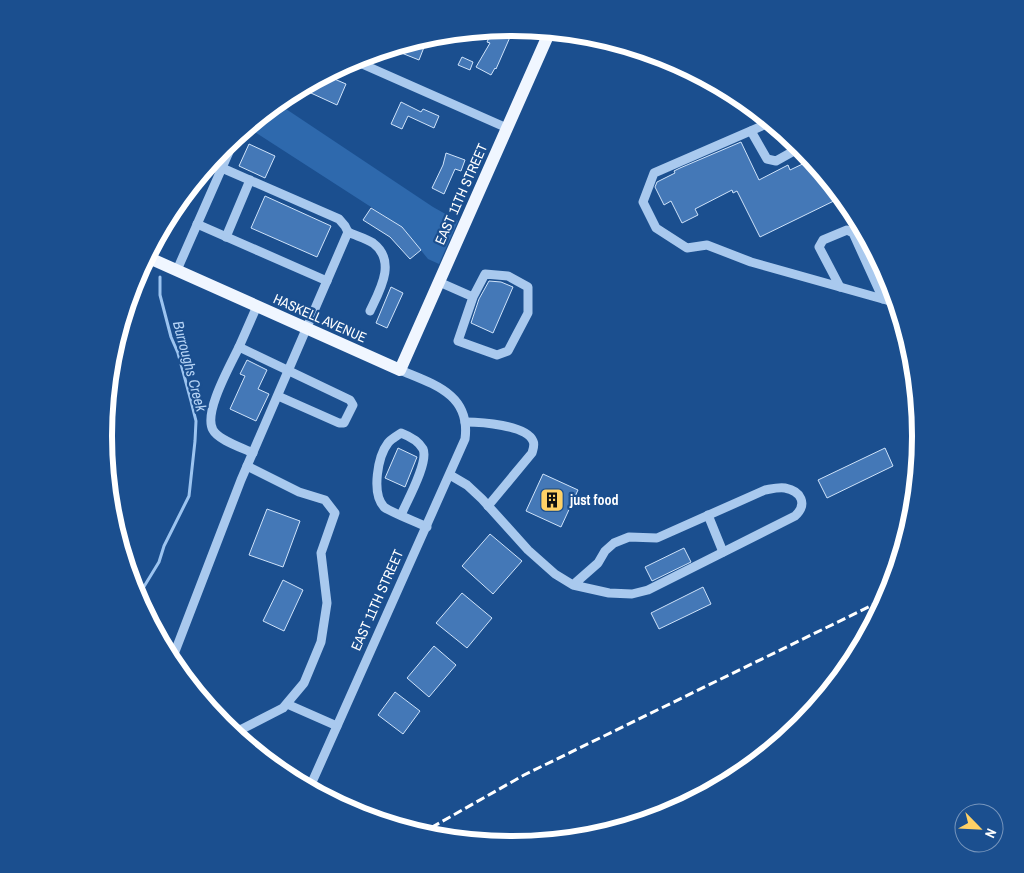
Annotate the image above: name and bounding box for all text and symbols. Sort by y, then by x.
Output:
street label: EAST 11TH STREET [431,141,491,247]
street label: HASKELL AVENUE [271,289,369,347]
water label: Burroughs Creek [168,318,212,414]
building icon: just food [539,487,565,513]
place label: just food [569,491,618,509]
street label: EAST 11TH STREET [347,547,407,653]
north arrow [954,803,1004,853]
text: N [981,826,1001,841]

